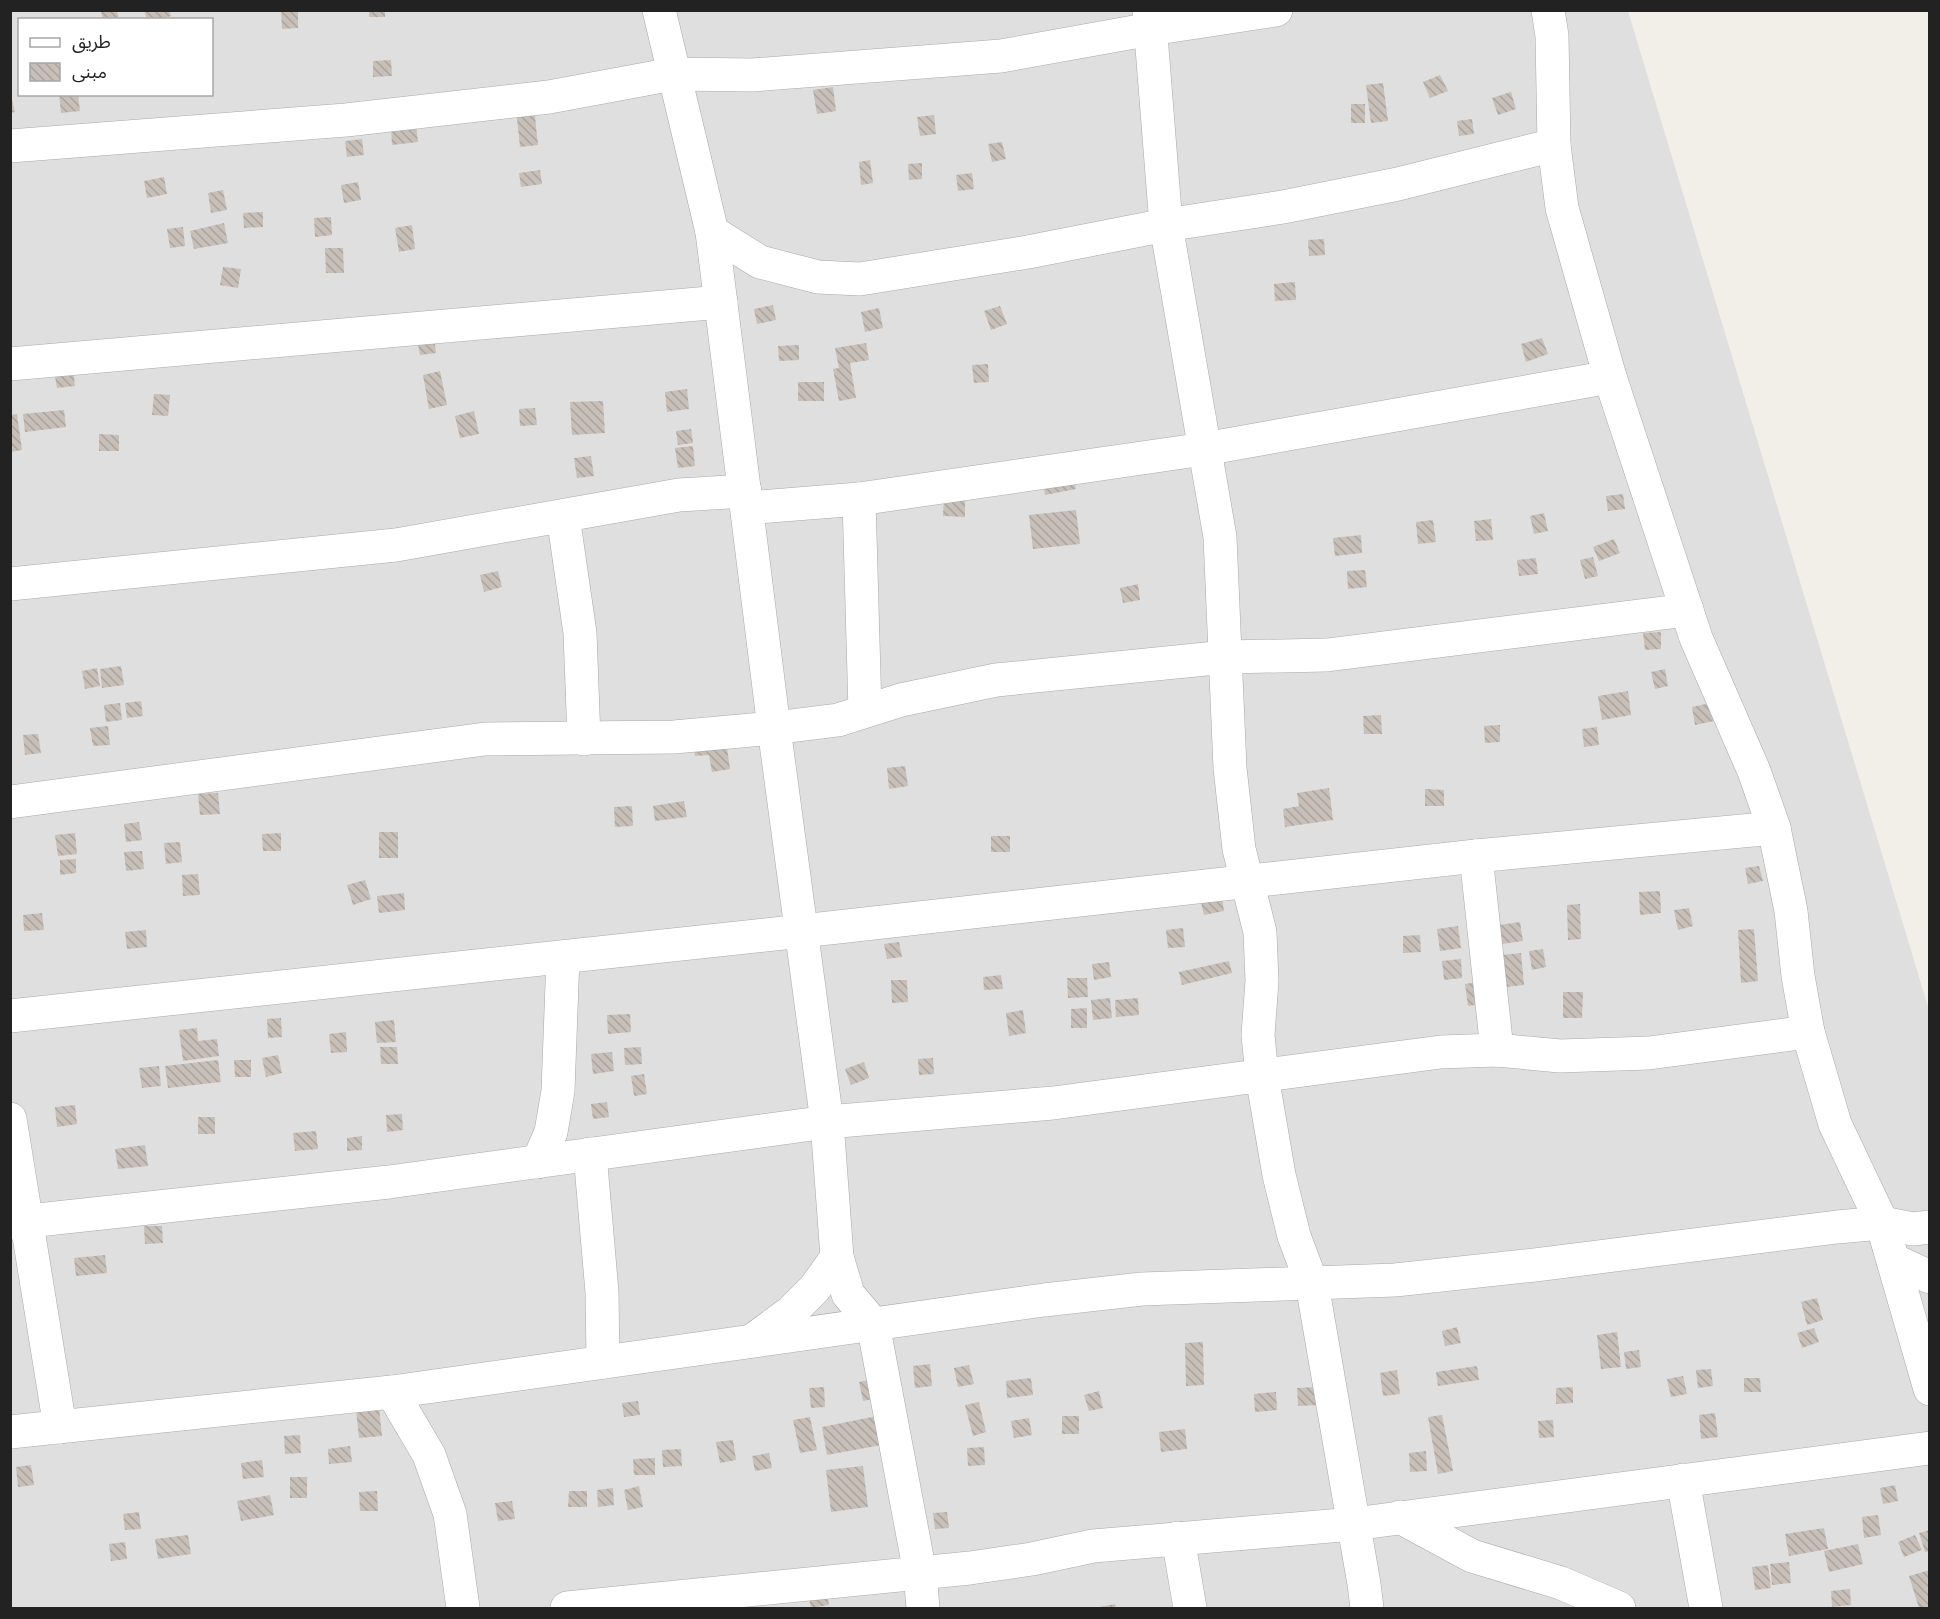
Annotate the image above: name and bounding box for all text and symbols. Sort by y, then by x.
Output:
legend [18,18,213,96]
text: طريق [72,30,111,53]
text: مبنى [72,60,107,83]

